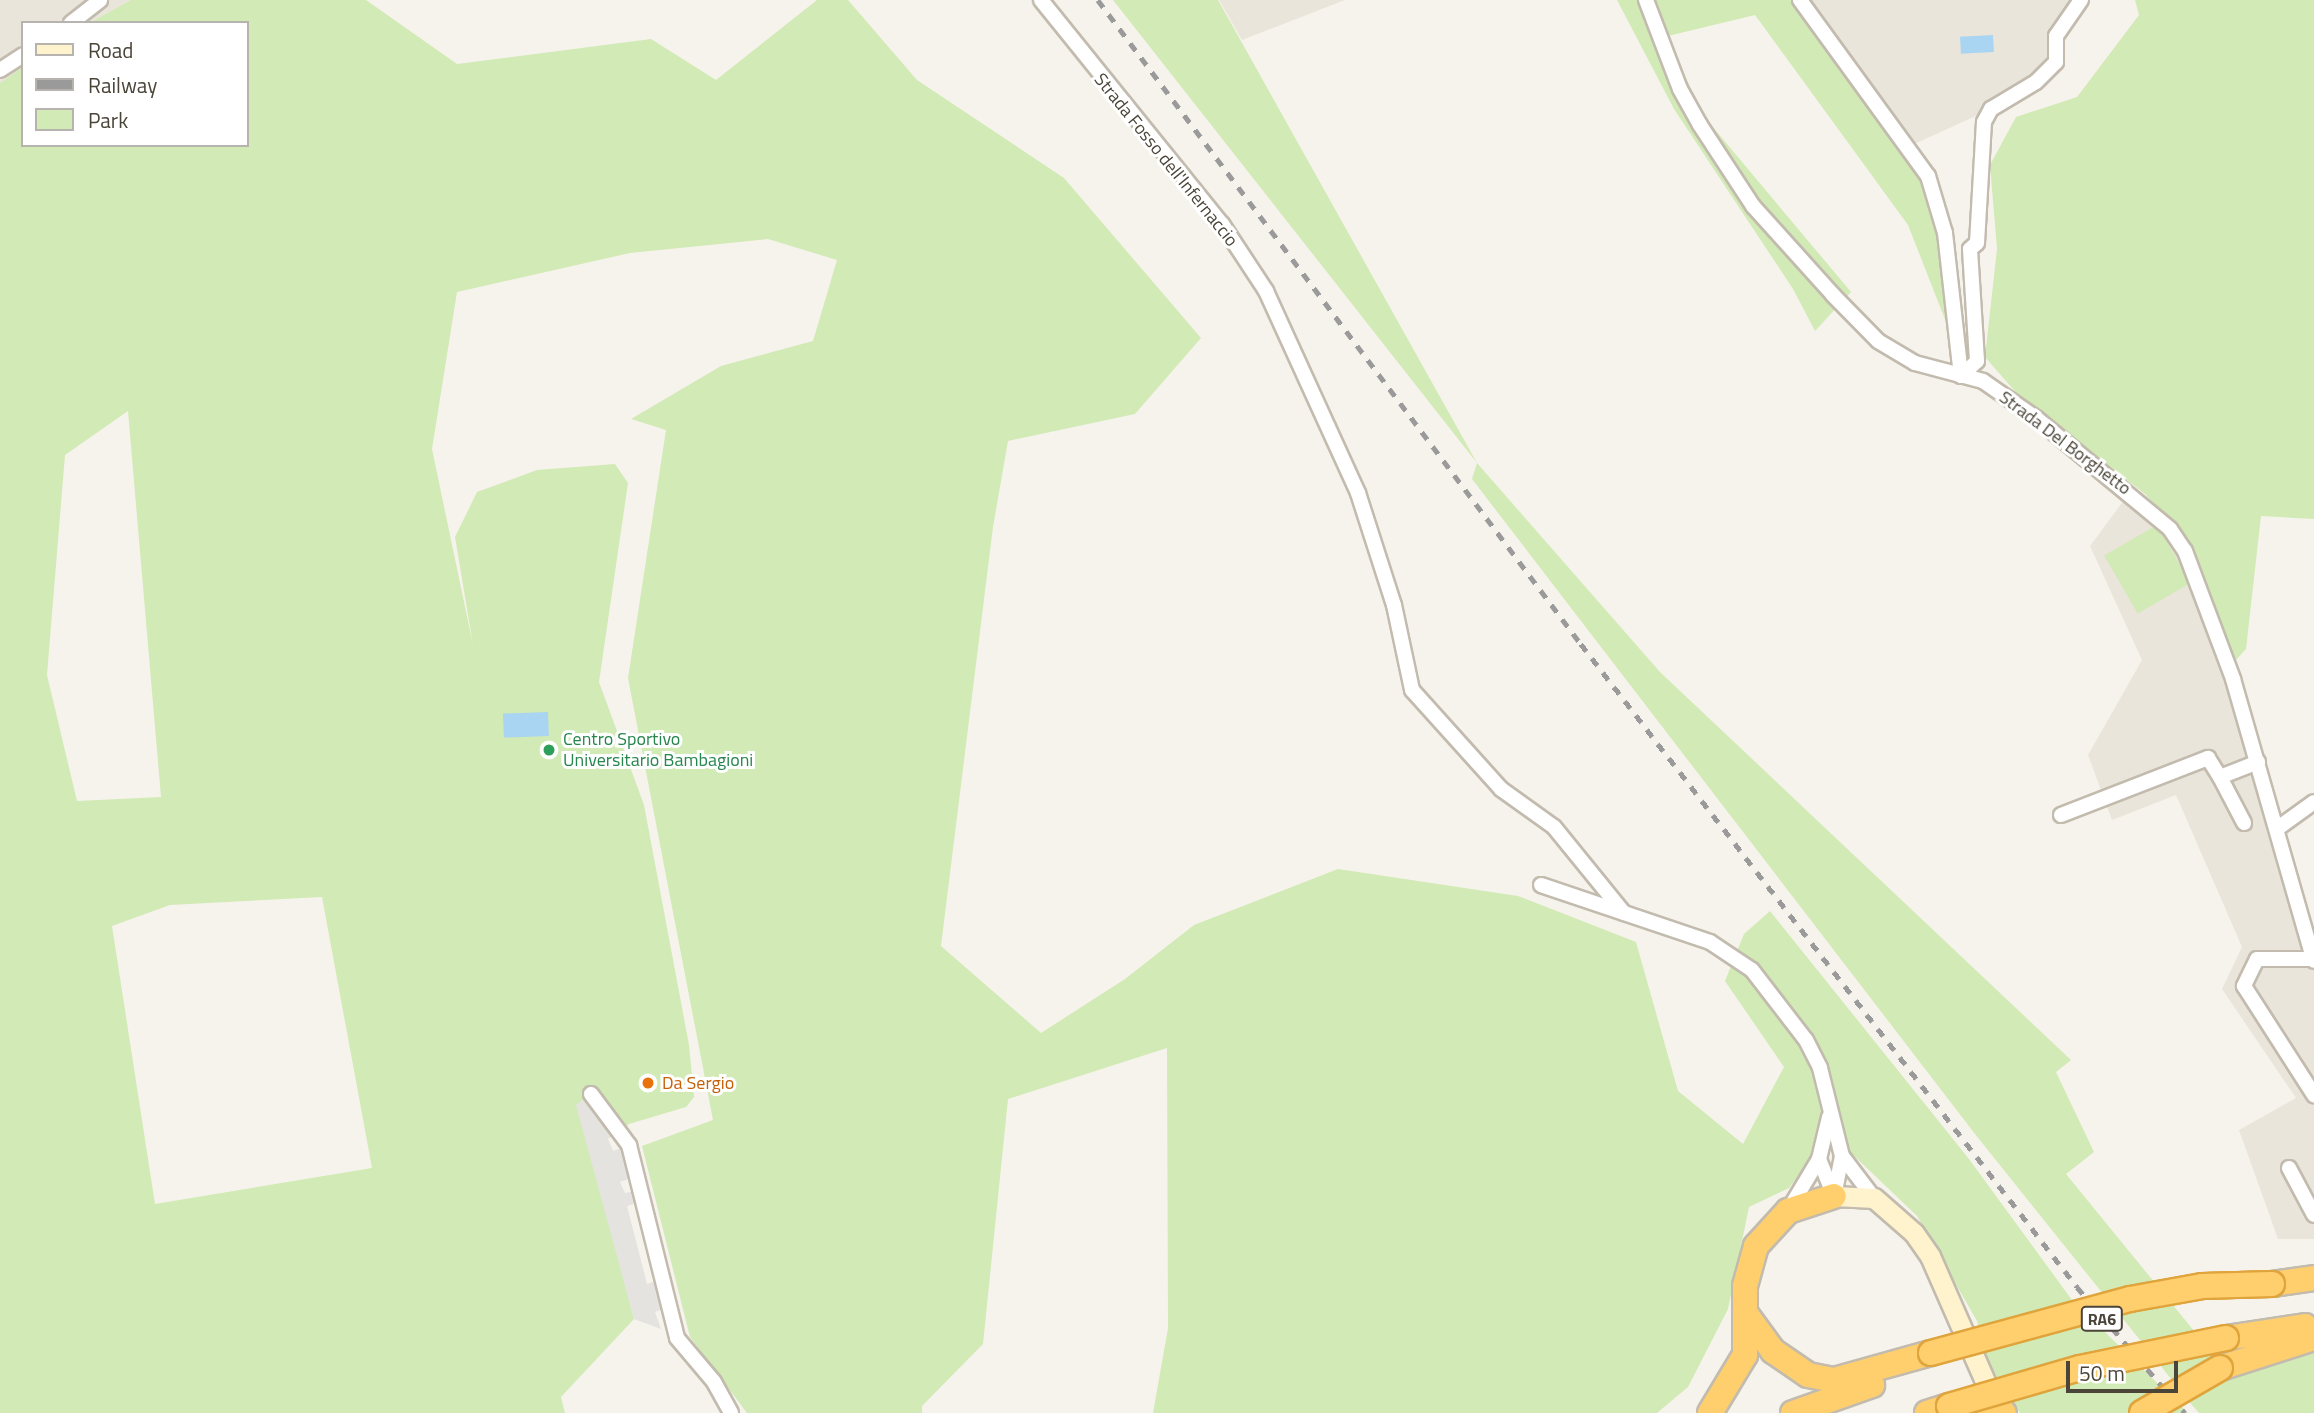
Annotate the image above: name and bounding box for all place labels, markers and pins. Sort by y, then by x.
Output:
place label: Centro Sportivo Universitario Bambagioni [563,729,753,772]
marker: Centro Sportivo Universitario Bambagioni [541,742,557,758]
place label: Da Sergio [662,1072,734,1094]
marker: Da Sergio [640,1075,656,1091]

